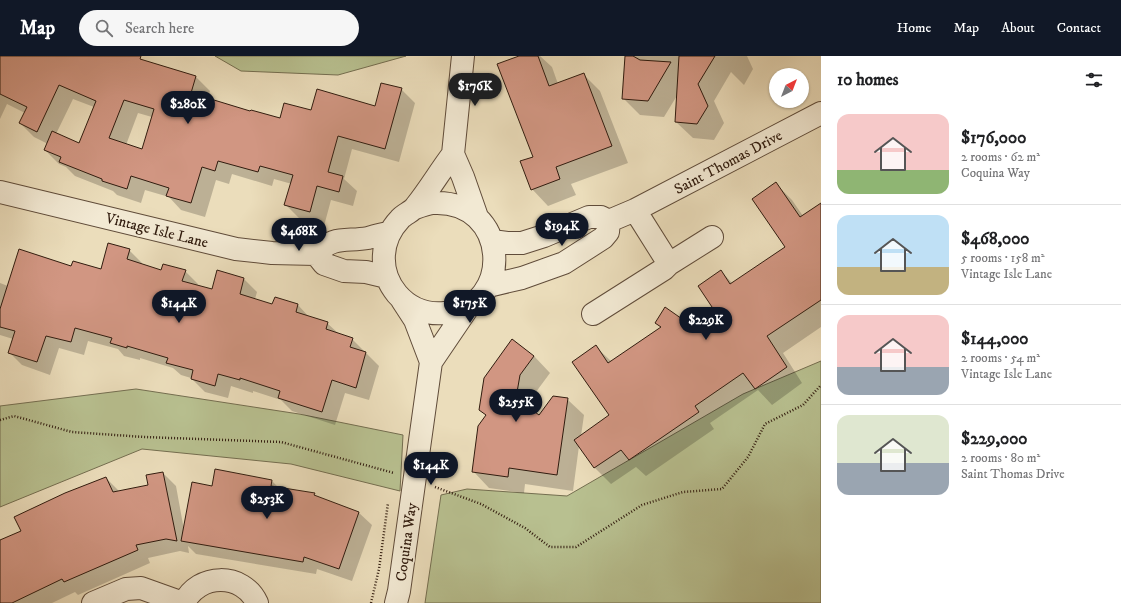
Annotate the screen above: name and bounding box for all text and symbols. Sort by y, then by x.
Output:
search box [79,10,359,46]
text: Map [20,17,55,40]
icon: search [93,17,115,39]
text: Search here [125,19,194,38]
text: Home [897,19,931,37]
text: Map [953,19,979,37]
text: About [1001,19,1035,37]
text: Contact [1057,19,1101,37]
north arrow [769,68,809,108]
map controls [769,68,809,108]
text: 10 homes [837,69,899,91]
icon: filters [1083,69,1105,91]
pin: $176K [447,73,503,107]
text: $176K [458,78,492,94]
pin: $280K [160,91,216,125]
text: $280K [170,96,206,112]
street label: Saint Thomas Drive [671,126,786,199]
text: $176,000 [961,127,1026,149]
icon: home [869,130,917,178]
text: 2 rooms · 62 m² [961,149,1040,165]
text: Coquina Way [961,165,1030,181]
street label: Vintage Isle Lane [103,208,210,252]
pin: $194K [534,213,590,247]
pin: $468K [271,218,327,252]
text: $194K [545,218,579,234]
text: $468K [281,223,317,239]
text: $468,000 [961,228,1029,250]
icon: home [869,231,917,279]
text: 5 rooms · 158 m² [961,250,1045,266]
text: Vintage Isle Lane [961,266,1052,282]
pin: $144K [151,290,207,324]
pin: $175K [442,290,498,324]
text: $144K [161,295,197,311]
text: $175K [453,295,487,311]
pin: $229K [678,307,734,341]
text: $229K [688,312,724,328]
text: $144,000 [961,328,1029,350]
icon: home [869,331,917,379]
text: 2 rooms · 54 m² [961,350,1040,366]
text: Vintage Isle Lane [961,366,1052,382]
pin: $255K [488,389,544,423]
text: $255K [498,394,534,410]
text: $229,000 [961,428,1027,450]
icon: home [869,431,917,479]
text: 2 rooms · 80 m² [961,450,1040,466]
pin: $144K [403,452,459,486]
text: $144K [413,457,449,473]
text: Saint Thomas Drive [961,466,1065,482]
pin: $253K [239,486,295,520]
text: $253K [250,491,284,507]
street label: Coquina Way [392,501,422,583]

